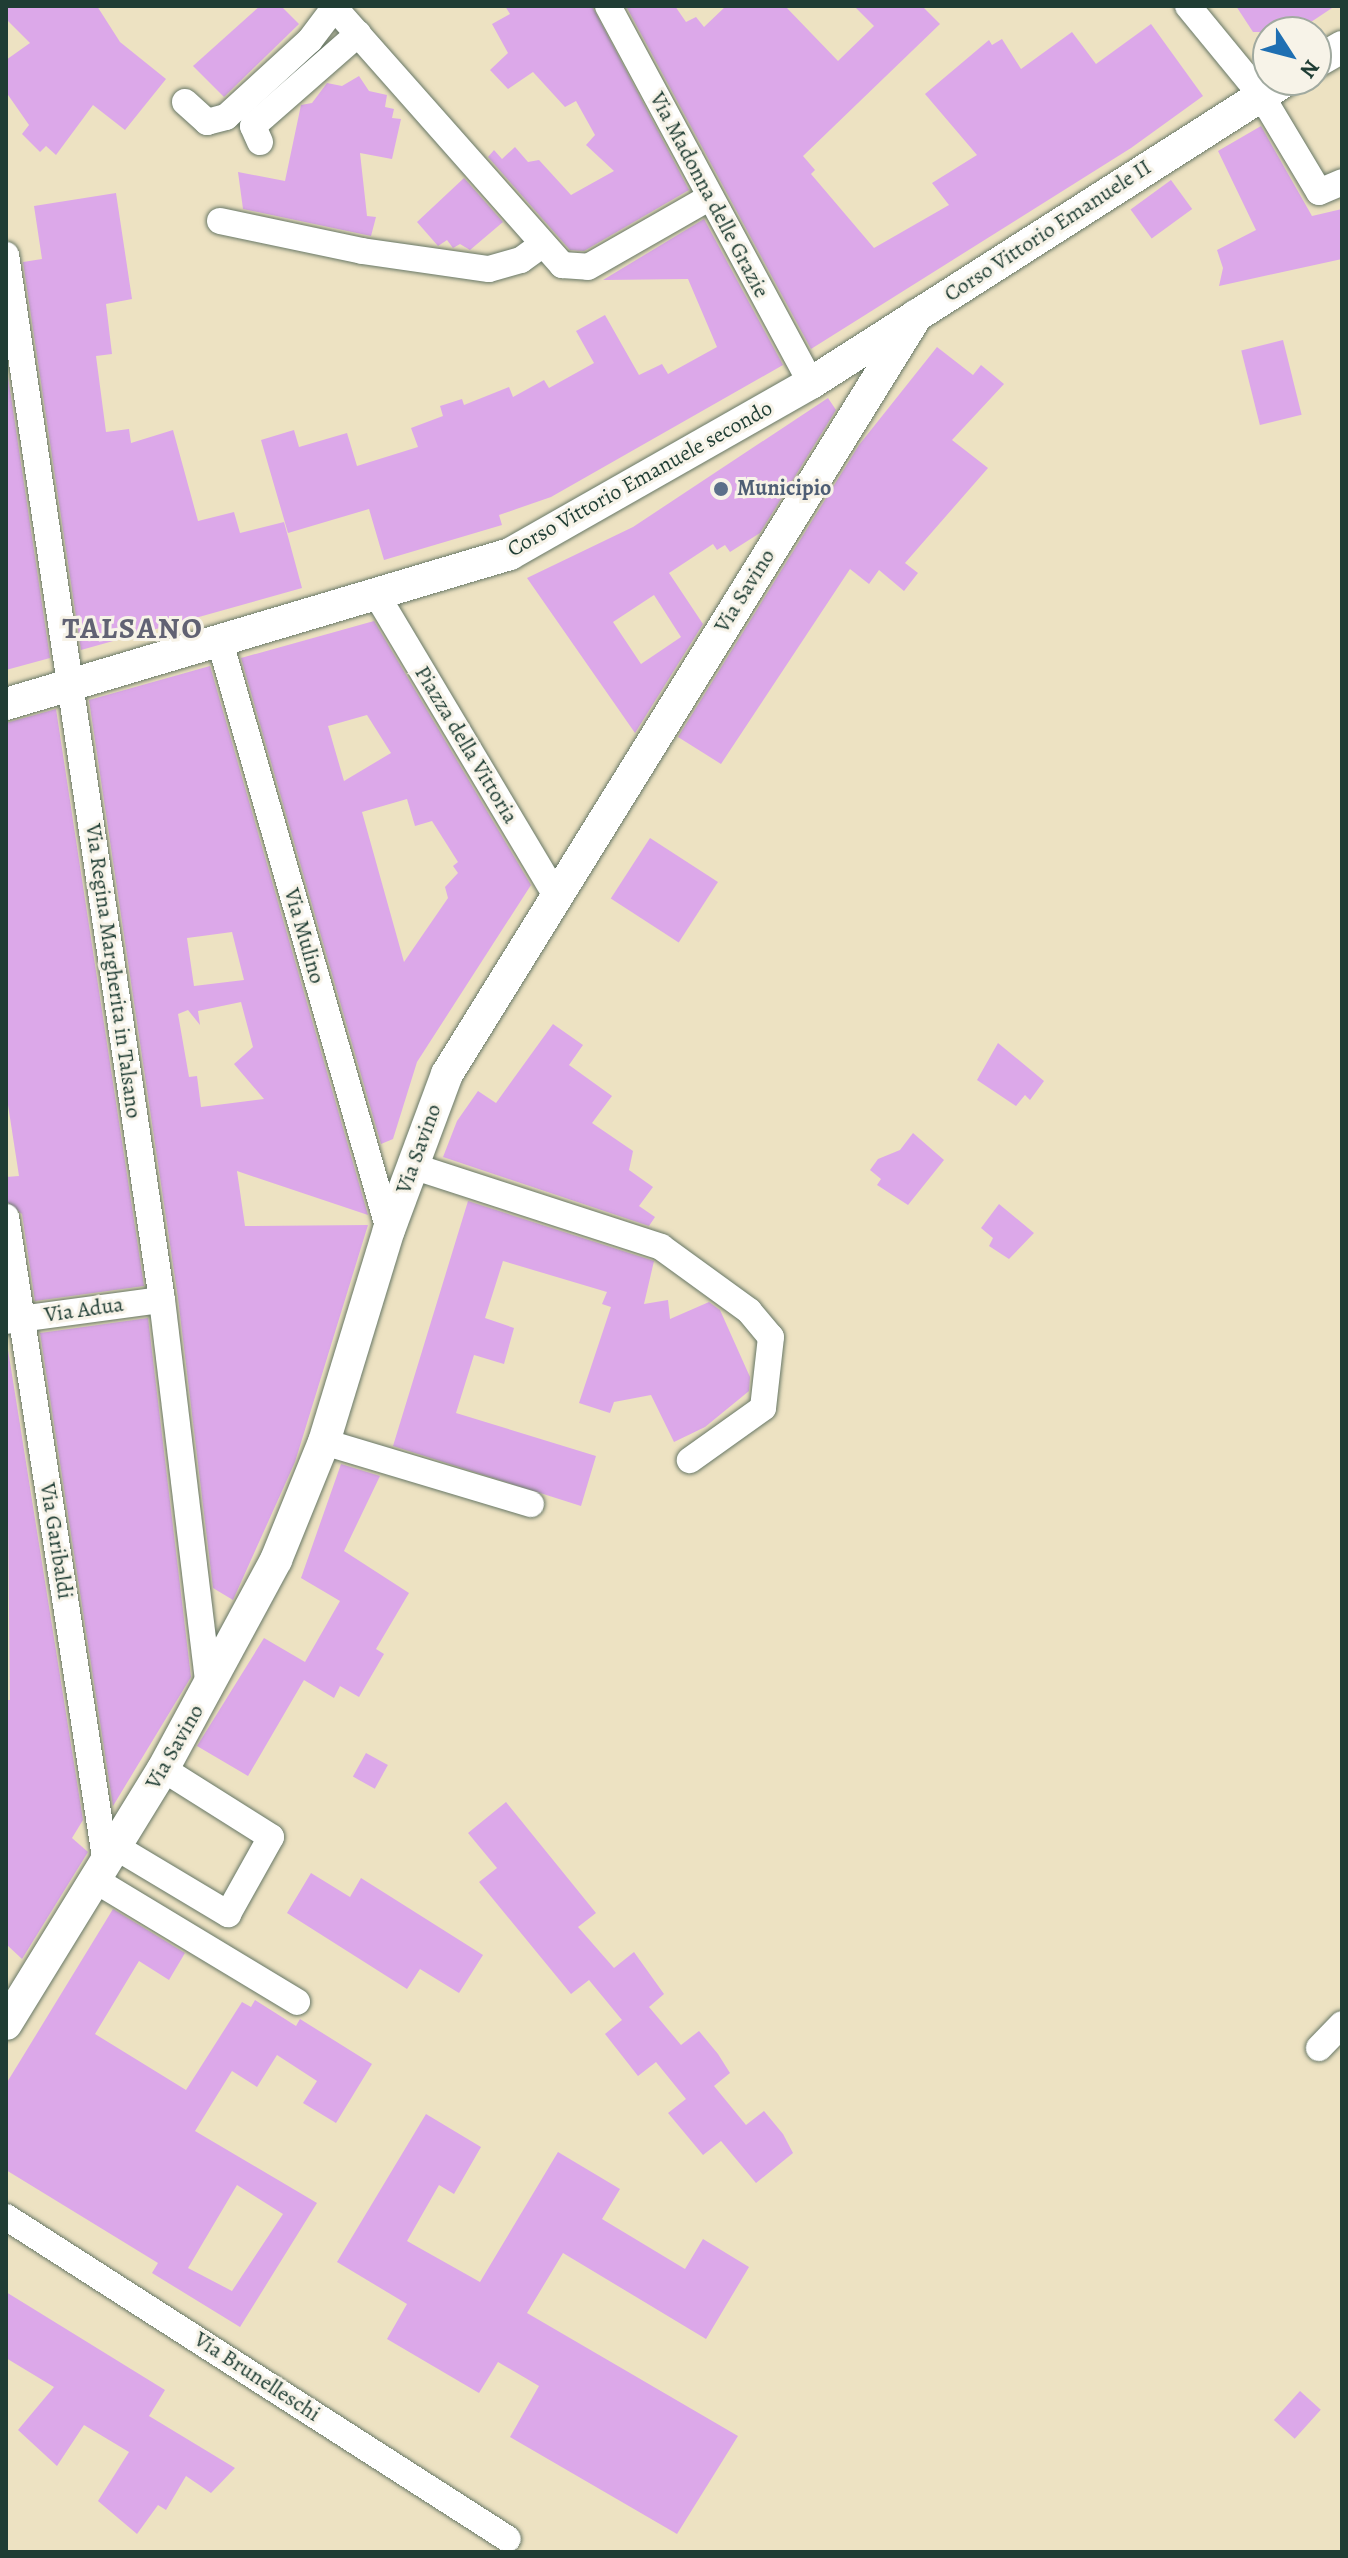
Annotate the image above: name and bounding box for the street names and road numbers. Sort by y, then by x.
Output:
street label: Via Madonna delle Grazie [644,88,774,302]
street label: Corso Vittorio Emanuele II [940,154,1156,308]
street label: Corso Vittorio Emanuele secondo [503,395,777,563]
street label: Via Savino [709,544,781,638]
street label: Piazza della Vittoria [409,661,523,829]
street label: Via Regina Margherita in Talsano [79,822,147,1120]
street label: Via Mulino [278,885,330,987]
street label: Via Savino [391,1101,447,1197]
street label: Via Adua [43,1291,125,1329]
street label: Via Garibaldi [34,1481,78,1601]
street label: Via Savino [140,1700,210,1794]
street label: Via Brunelleschi [189,2326,325,2428]

